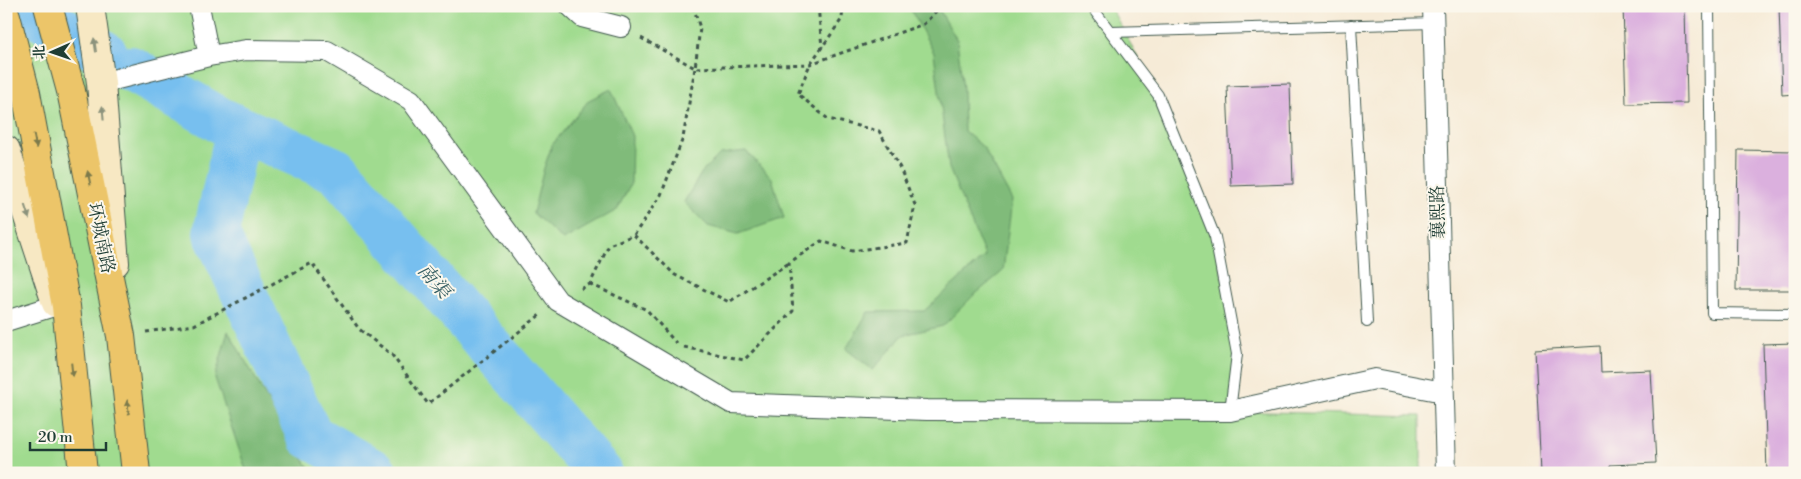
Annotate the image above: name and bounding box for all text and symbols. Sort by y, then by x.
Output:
north arrow [28,28,78,78]
one-way arrow [91,37,99,53]
text: 北 [31,45,49,60]
one-way arrow [99,105,107,121]
one-way arrow [31,133,39,149]
one-way arrow [84,170,92,186]
street label: 襄熙路 [1426,185,1450,239]
street label: 环城南路 [82,200,120,276]
one-way arrow [24,205,31,220]
water label: 南渠 [412,259,457,305]
one-way arrow [68,362,76,378]
one-way arrow [124,399,132,415]
scale bar [30,419,106,451]
text: 20 m [38,428,73,447]

